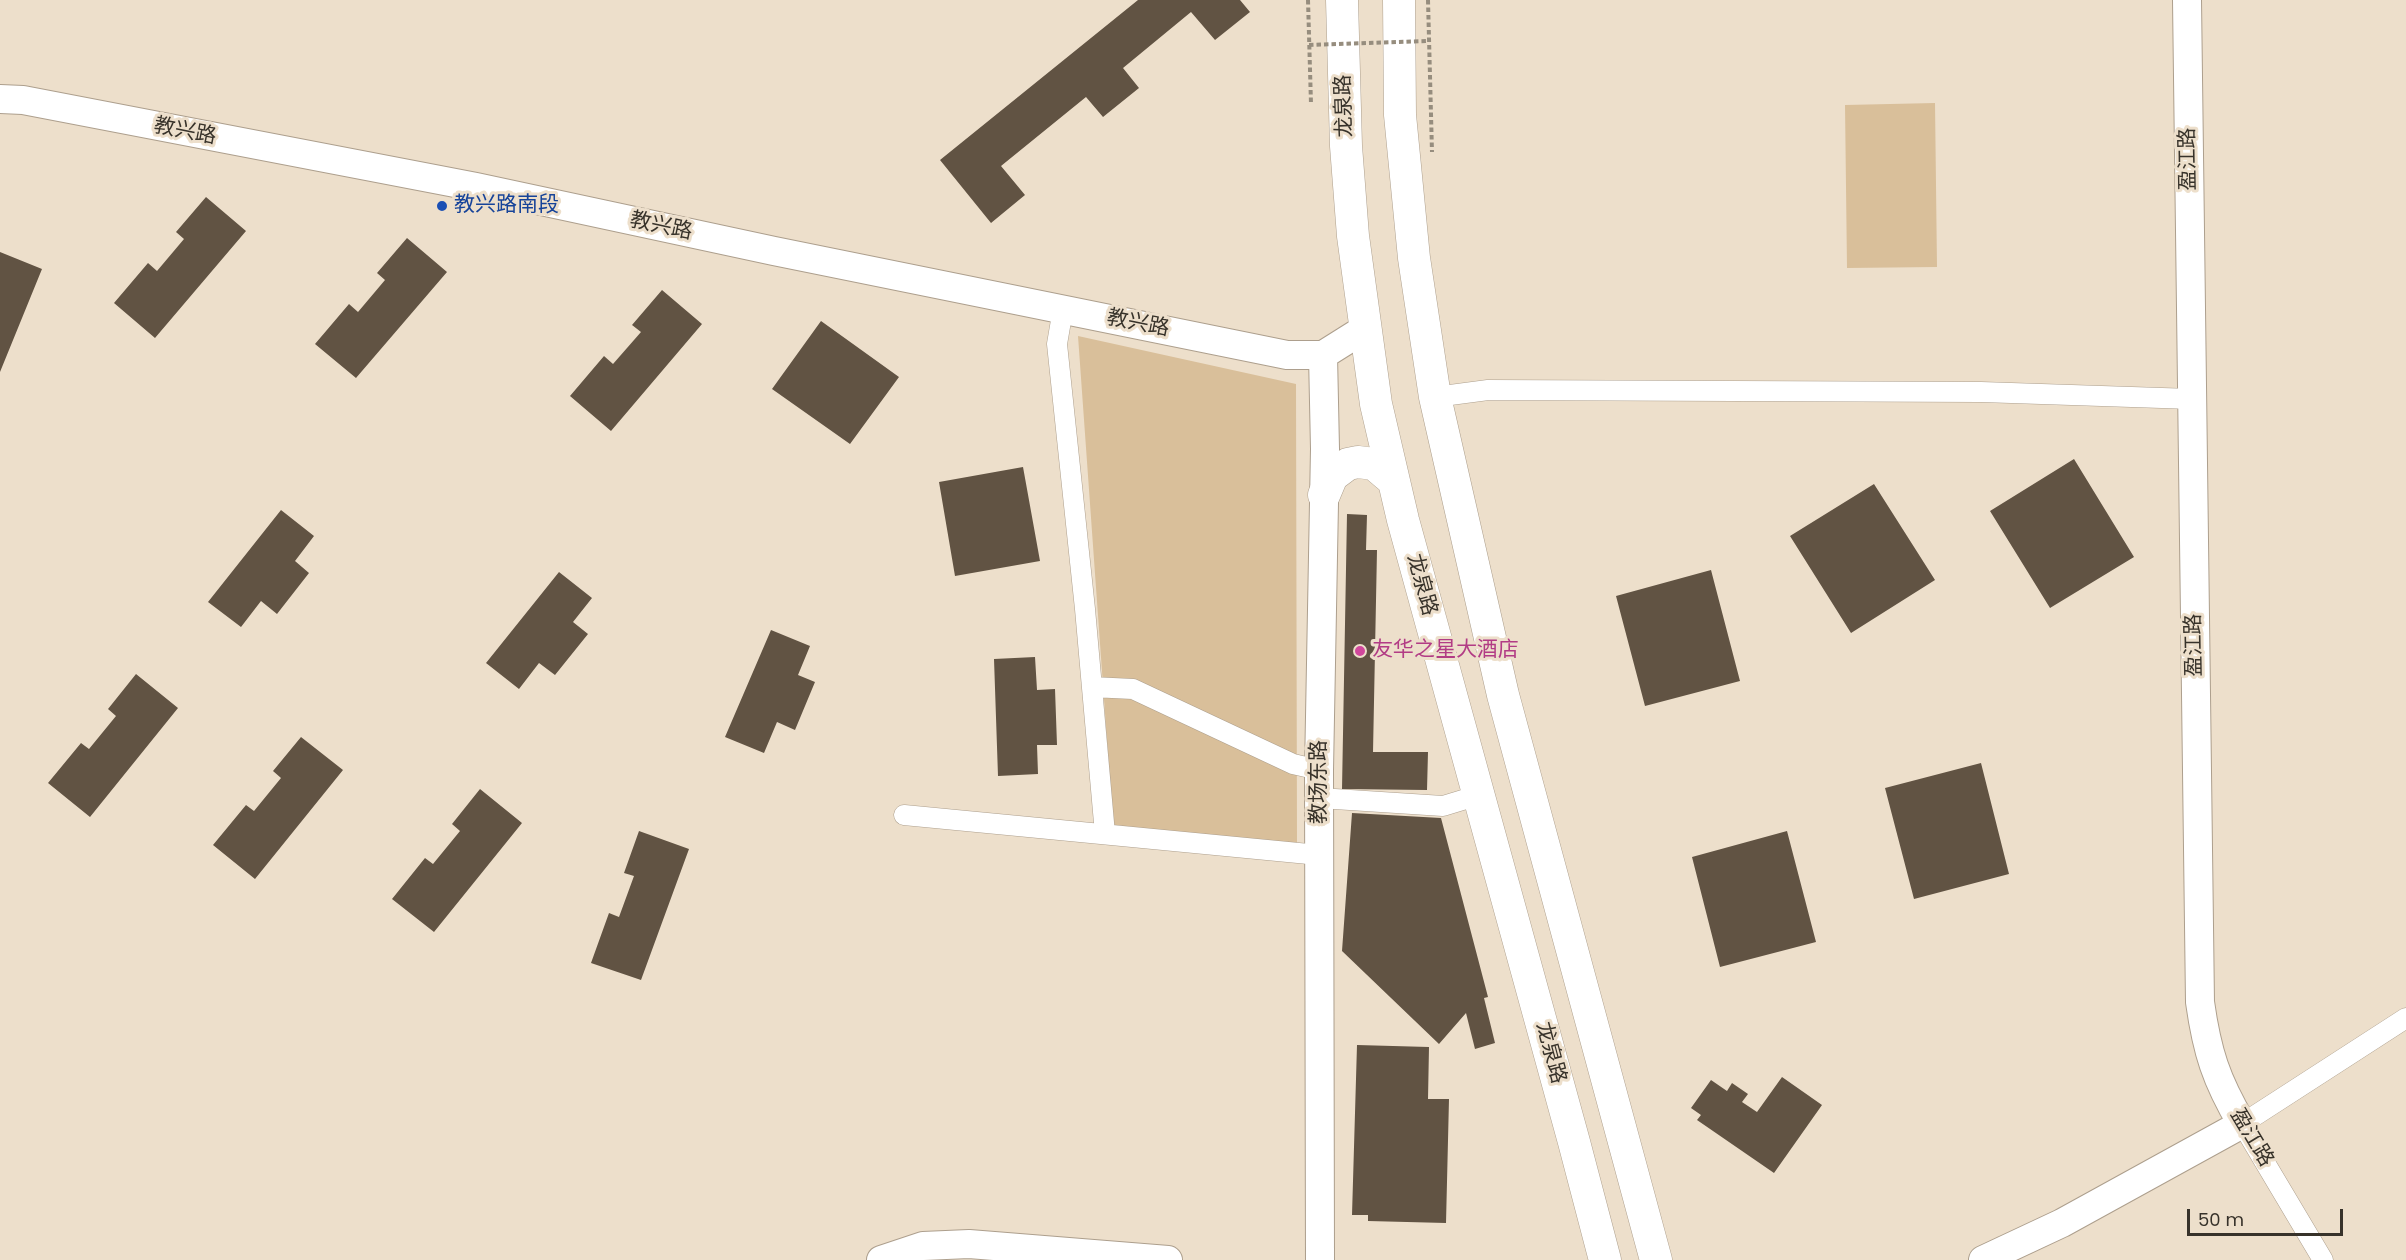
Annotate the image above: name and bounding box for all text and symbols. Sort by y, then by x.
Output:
street label: 龙泉路 [1331,74,1359,138]
street label: 教兴路 [152,114,218,150]
street label: 盈江路 [2176,127,2202,191]
place label: 教兴路南段 [454,193,559,219]
marker: 教兴路南段 [435,199,449,213]
street label: 教兴路 [628,208,694,246]
street label: 教兴路 [1105,306,1171,342]
street label: 龙泉路 [1401,551,1441,619]
street label: 盈江路 [2182,613,2208,677]
place label: 友华之星大酒店 [1372,638,1519,664]
marker: 友华之星大酒店 [1353,644,1367,658]
street label: 教场东路 [1307,740,1333,824]
street label: 龙泉路 [1530,1019,1570,1087]
street label: 盈江路 [2224,1105,2278,1171]
scale bar [2190,1197,2346,1235]
text: 50 m [2198,1207,2244,1232]

